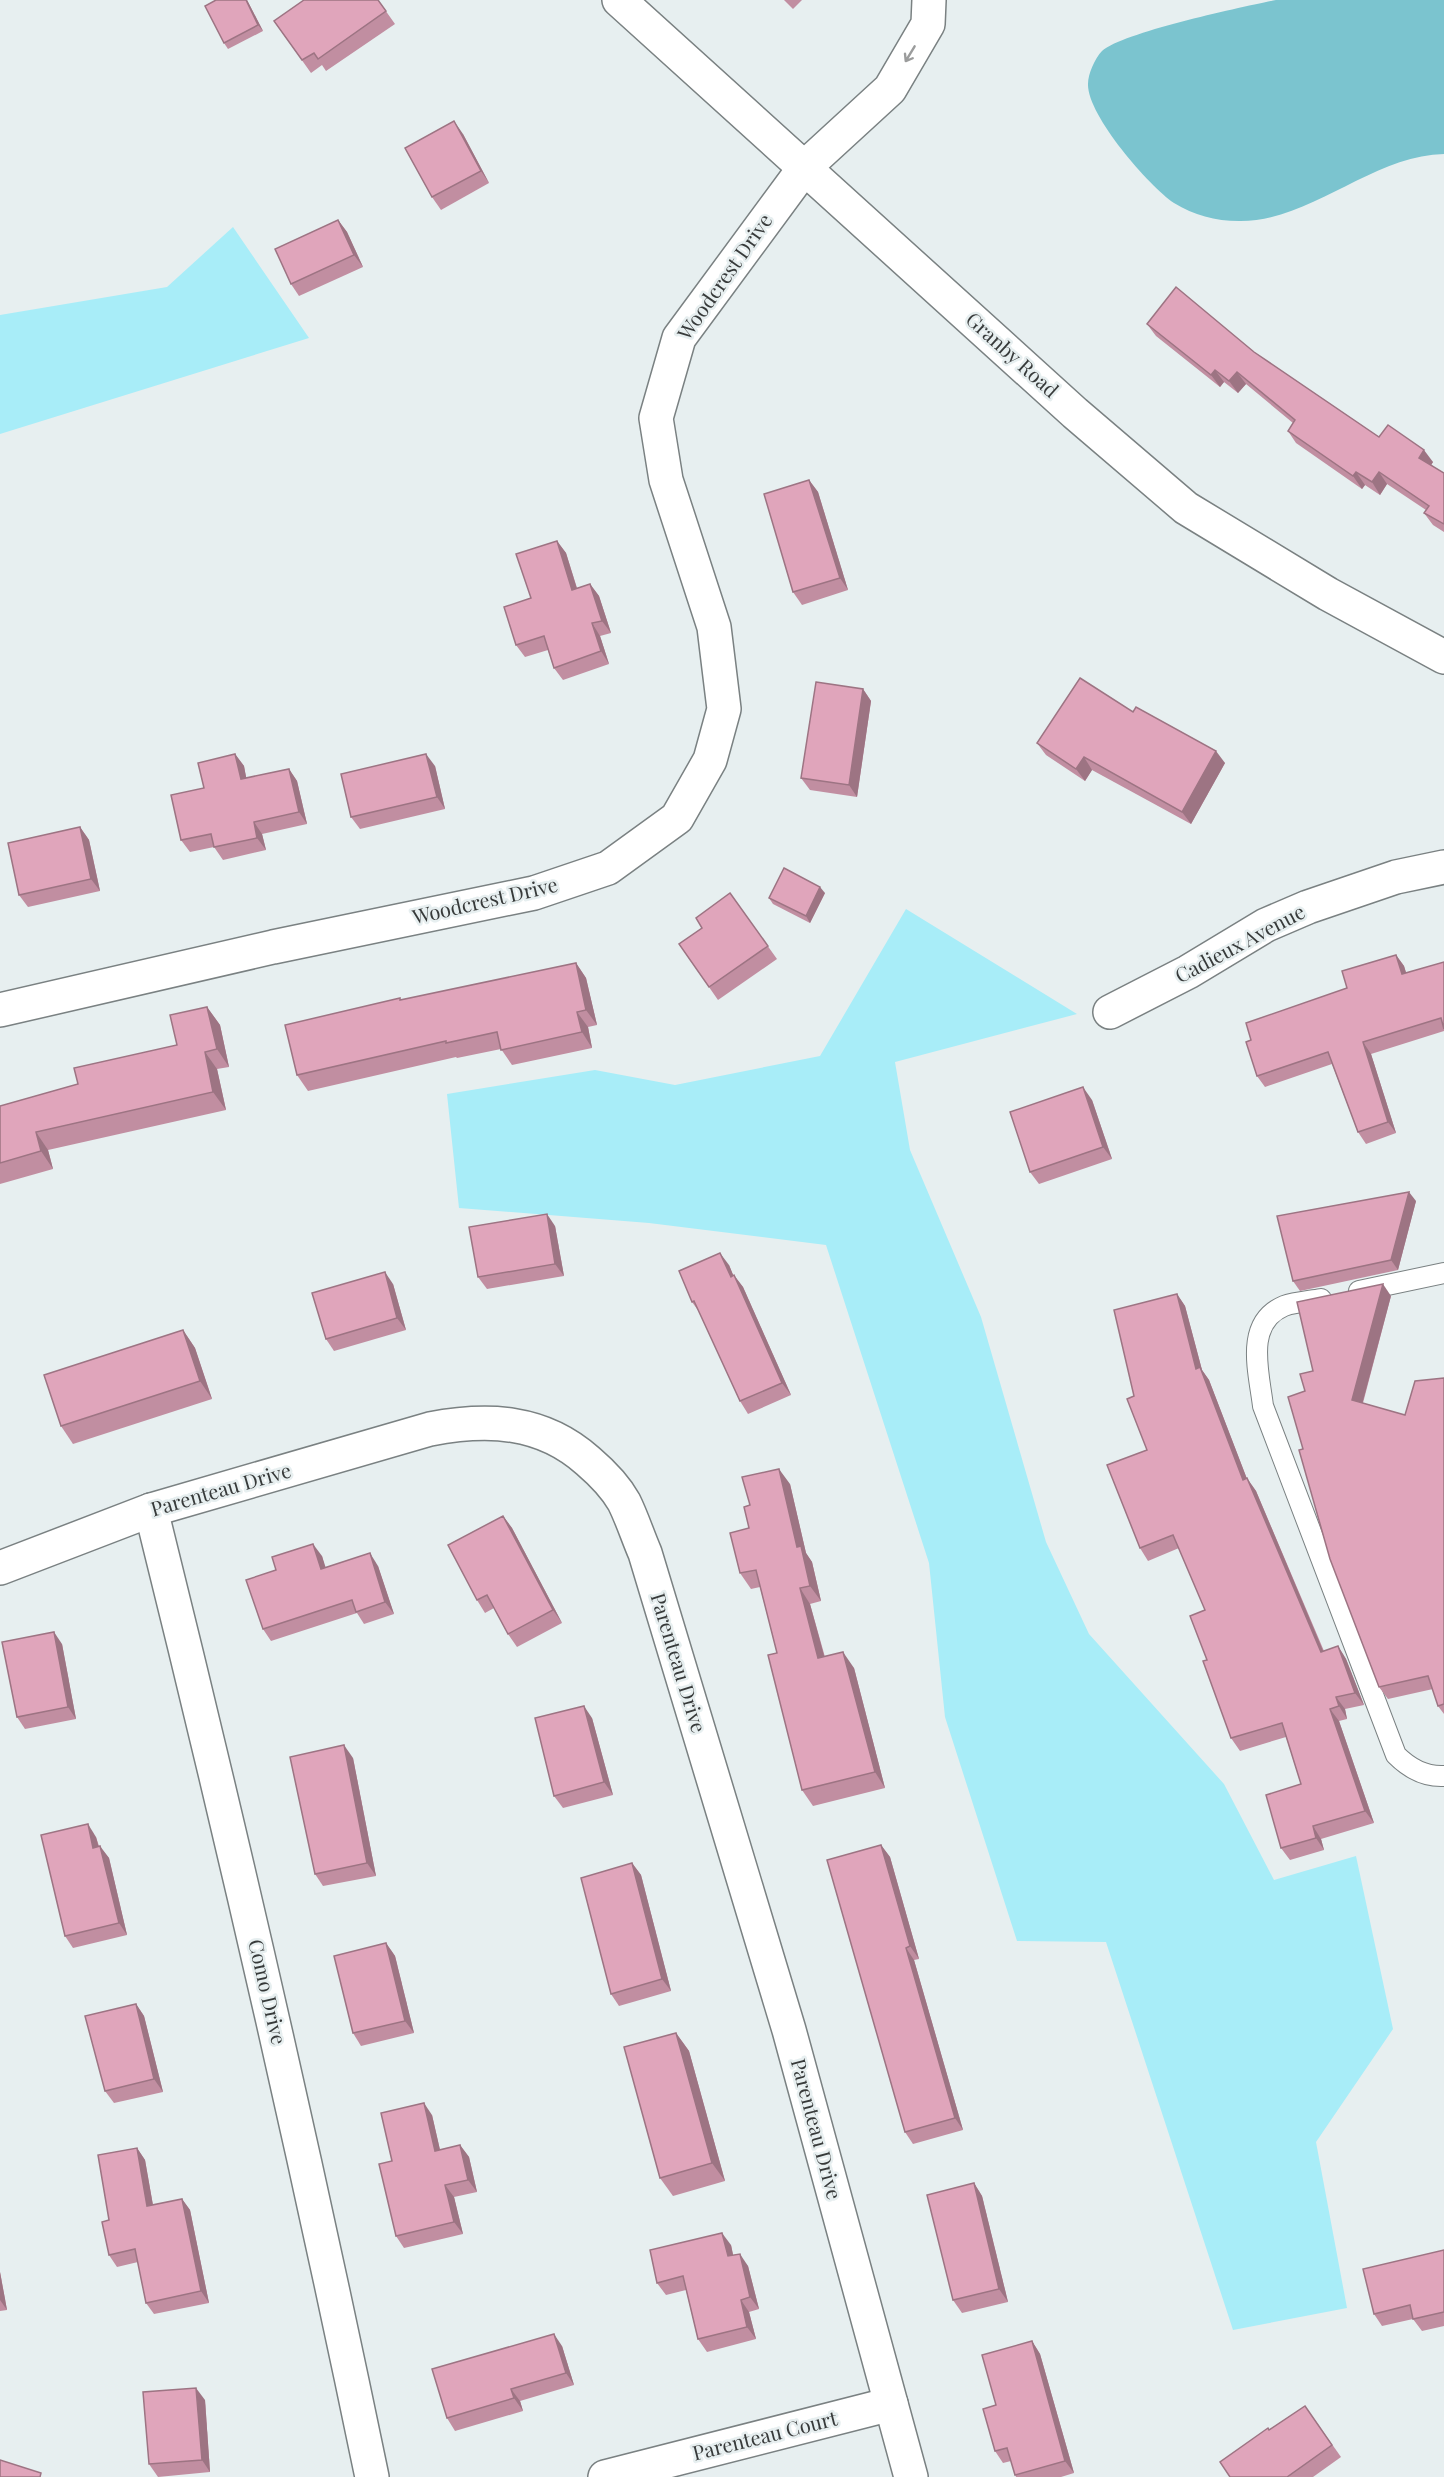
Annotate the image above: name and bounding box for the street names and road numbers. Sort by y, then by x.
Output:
street label: Woodcrest Drive [670,208,777,345]
street label: Granby Road [961,305,1065,403]
street label: Woodcrest Drive [408,870,560,930]
street label: Cadieux Avenue [1170,897,1309,988]
street label: Parenteau Drive [147,1456,294,1521]
street label: Parenteau Drive [645,1589,714,1736]
street label: Como Drive [243,1936,294,2047]
street label: Parenteau Drive [786,2055,849,2202]
street label: Parenteau Court [689,2403,841,2466]

